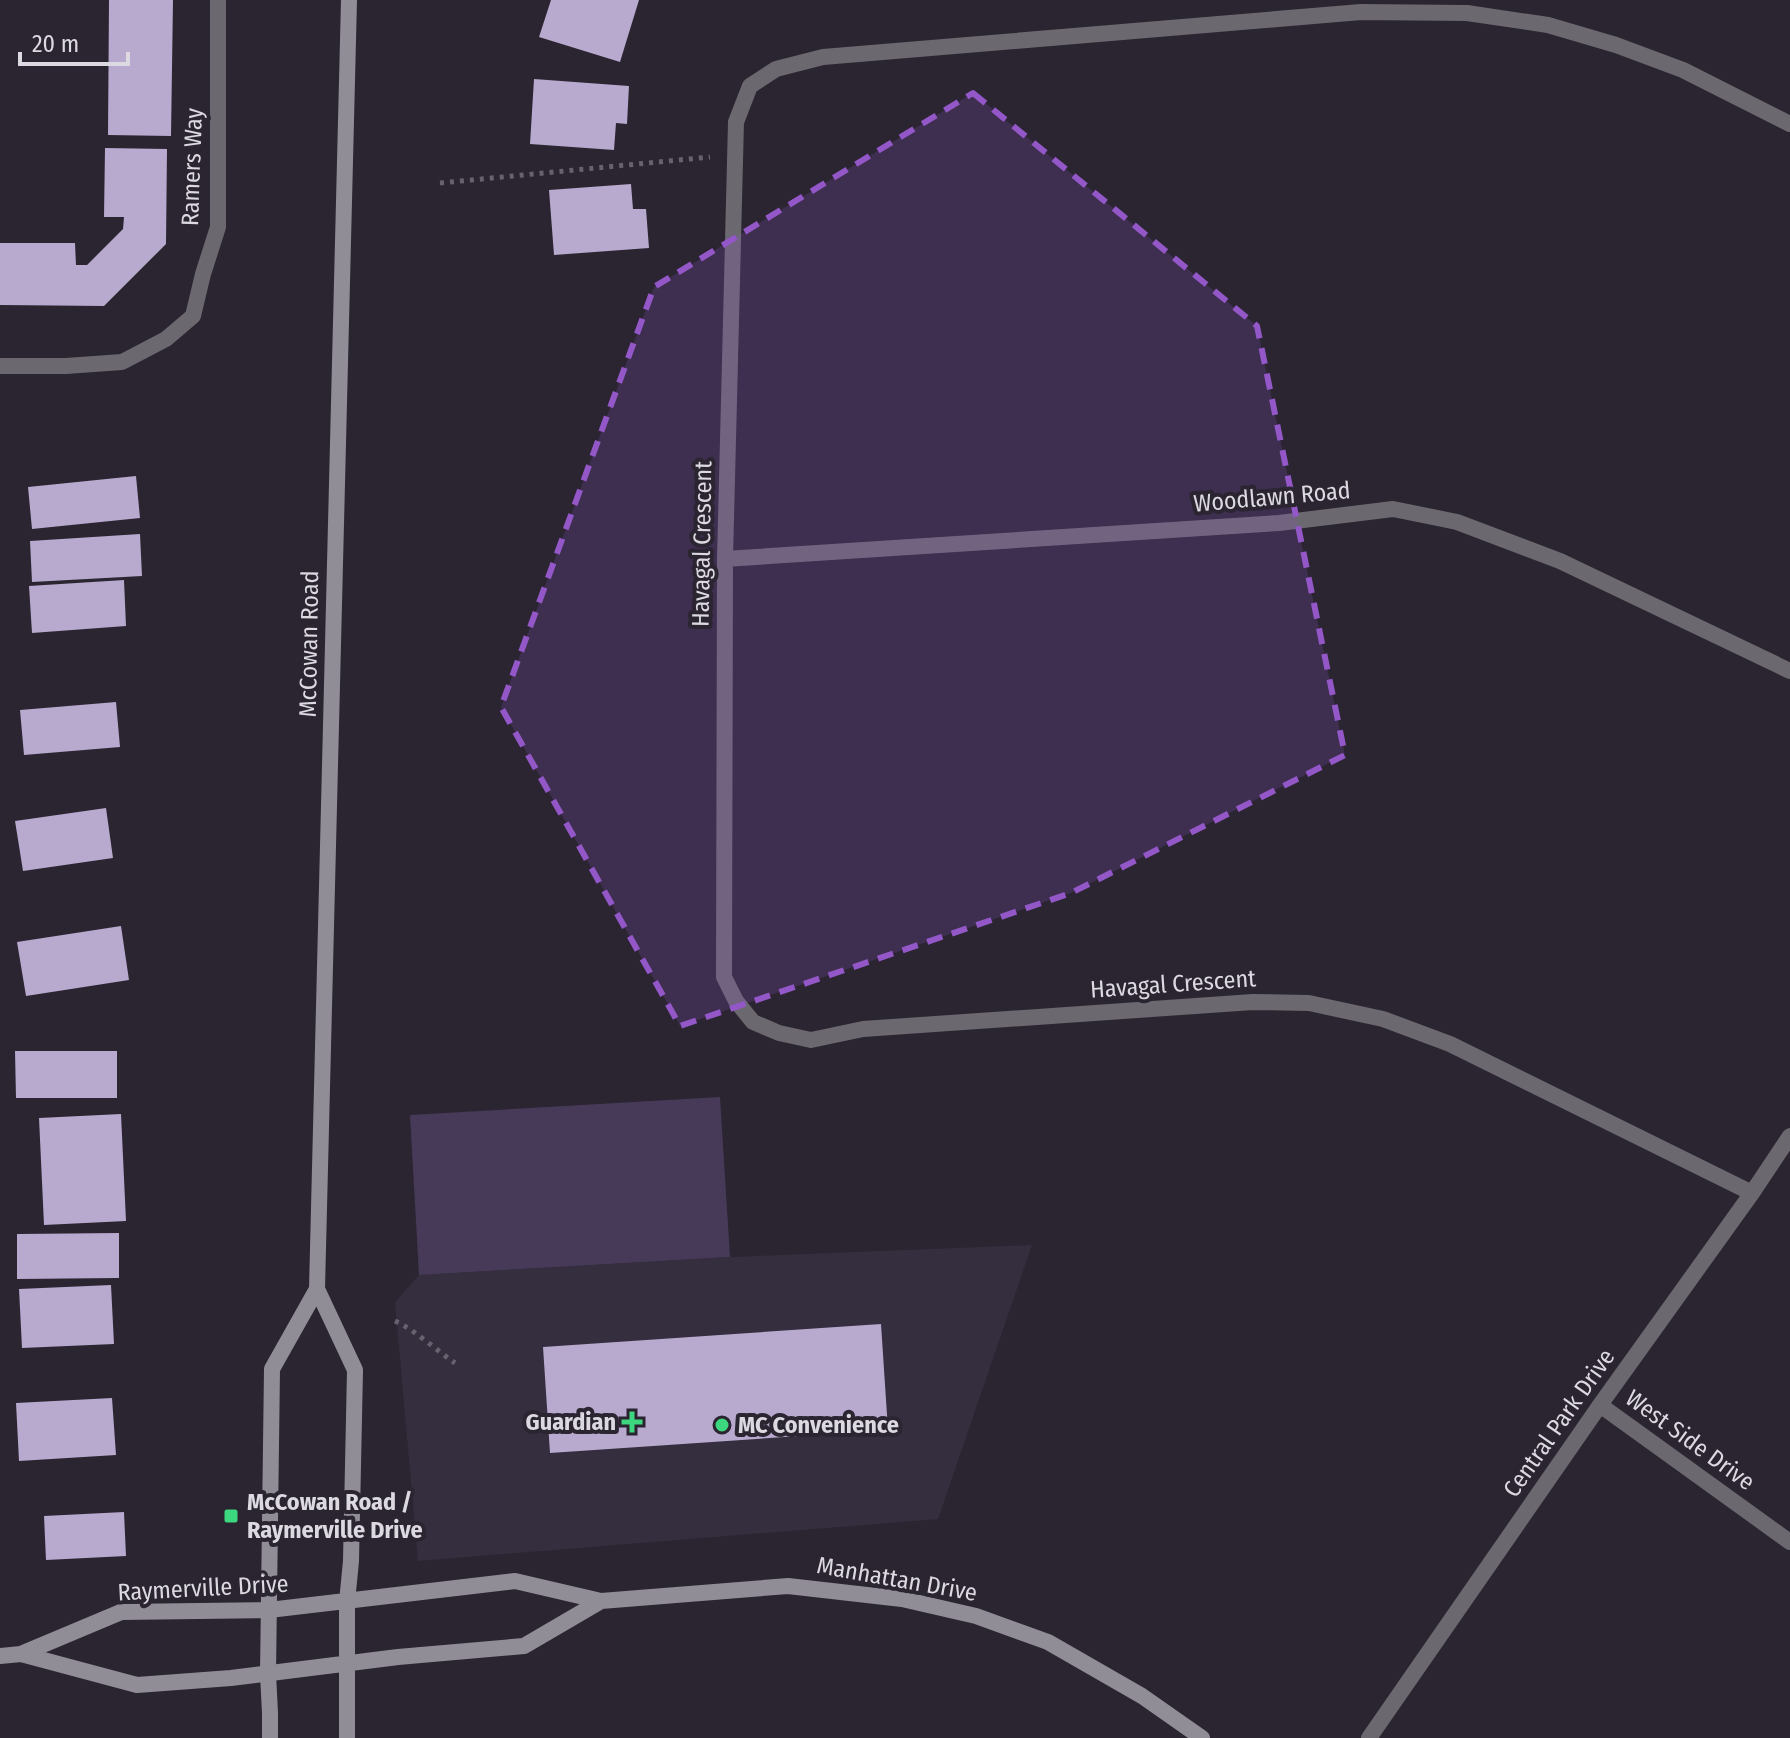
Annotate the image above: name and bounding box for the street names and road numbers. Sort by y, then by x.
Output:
street label: Ramers Way [176,107,208,227]
street label: Havagal Crescent [687,461,717,627]
street label: Woodlawn Road [1192,476,1352,518]
street label: McCowan Road [294,570,324,718]
street label: Havagal Crescent [1089,964,1257,1004]
street label: Central Park Drive [1498,1344,1620,1502]
street label: West Side Drive [1620,1384,1760,1496]
street label: Manhattan Drive [815,1551,979,1607]
street label: Raymerville Drive [117,1570,289,1606]

